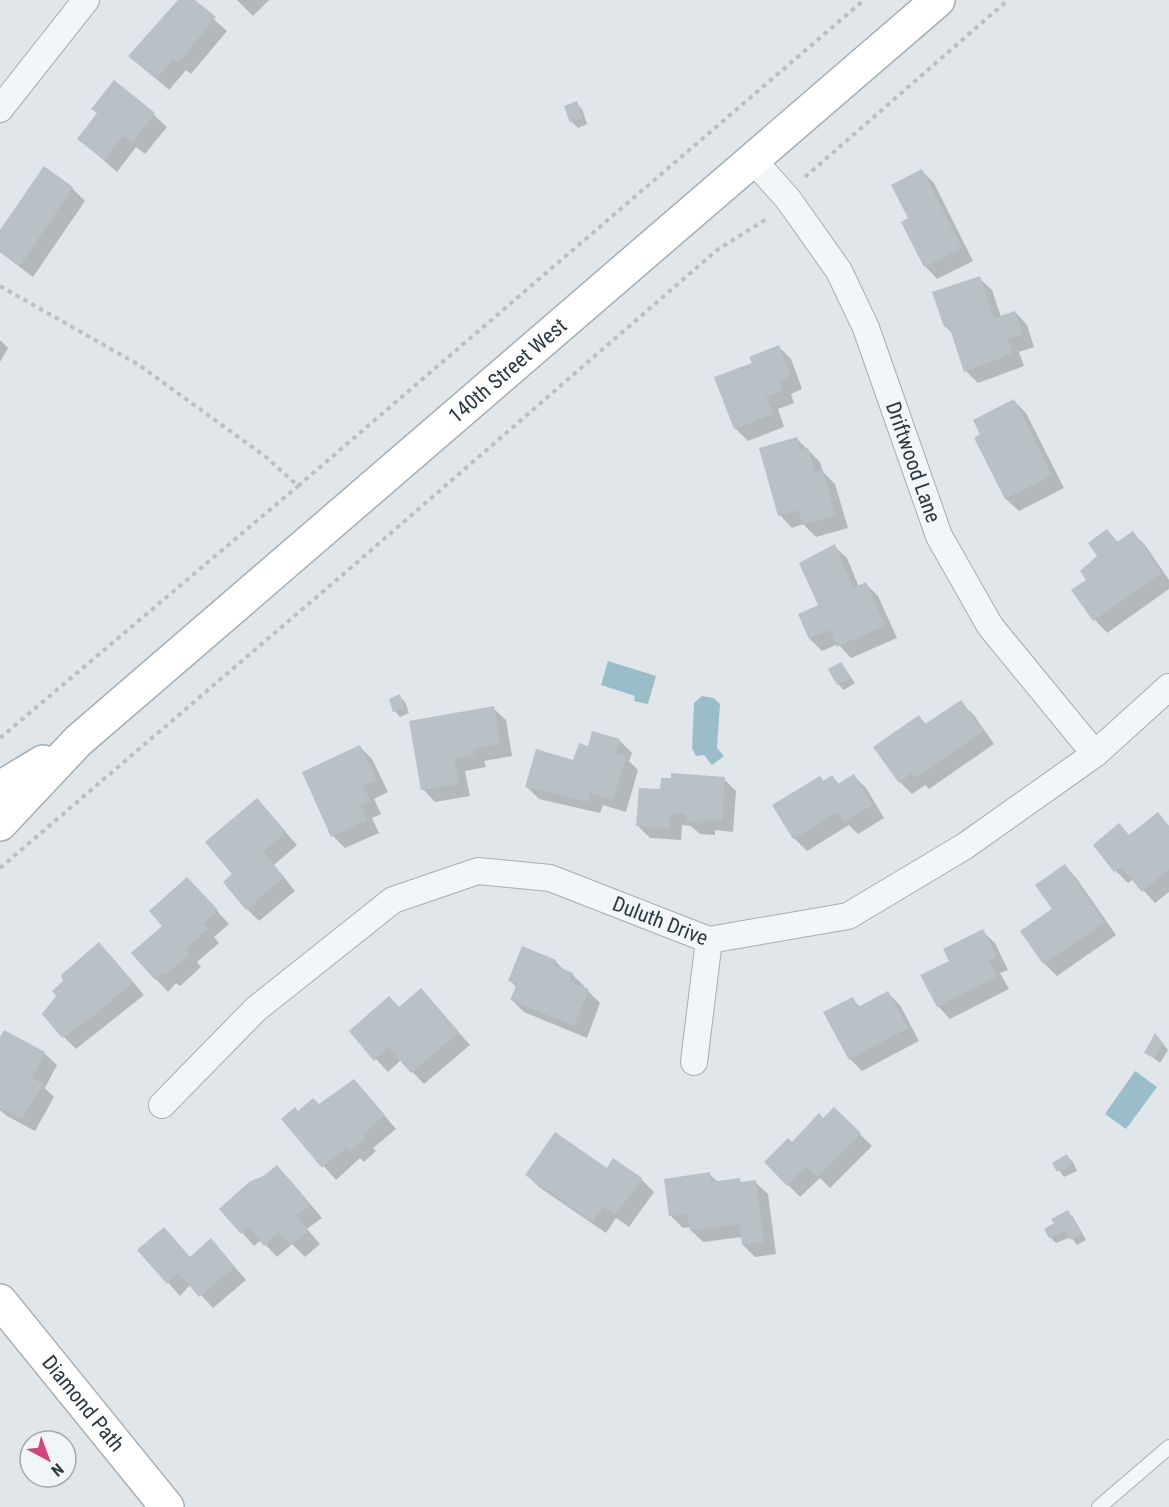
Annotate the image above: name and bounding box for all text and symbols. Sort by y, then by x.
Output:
street label: 140th Street West [444,314,571,428]
street label: Driftwood Lane [881,399,945,526]
street label: Duluth Drive [609,892,712,950]
street label: Diamond Path [37,1351,129,1456]
north arrow [18,1429,78,1489]
text: N [48,1460,67,1480]

